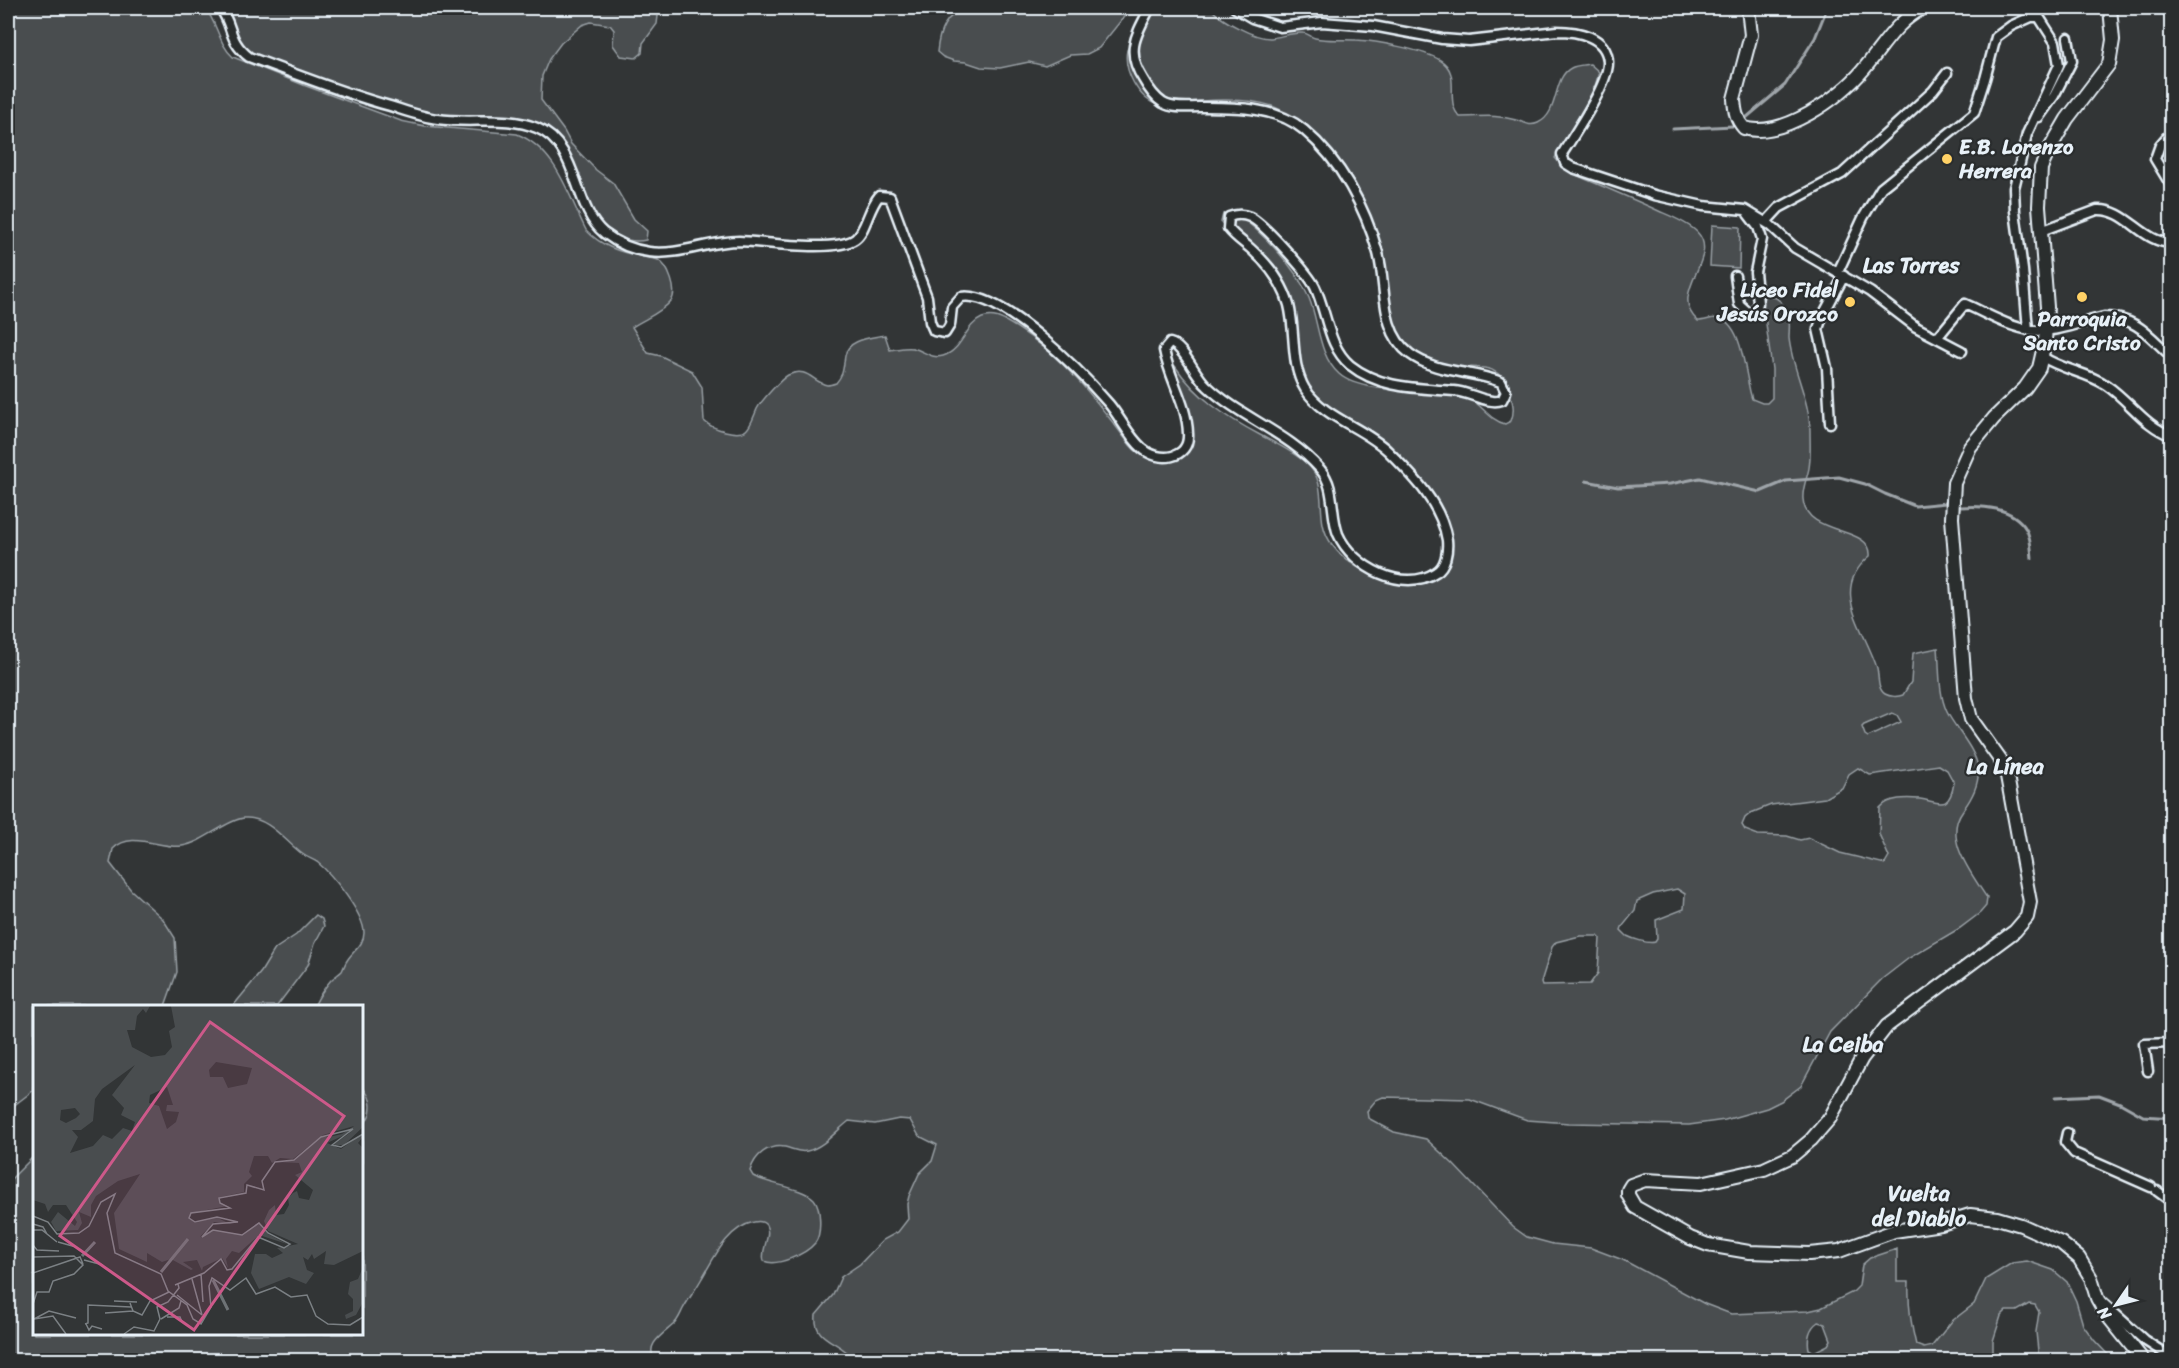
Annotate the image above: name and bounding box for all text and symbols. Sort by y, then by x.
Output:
place label: E.B. Lorenzo Herrera [1958,128,2074,190]
marker: E.B. Lorenzo Herrera [1940,152,1954,166]
district label: Las Torres [1863,246,1960,285]
place label: Liceo Fidel Jesús Orozco [1716,271,1839,333]
marker: Parroquia Santo Cristo [2075,290,2089,304]
marker: Liceo Fidel Jesús Orozco [1843,295,1857,309]
place label: Parroquia Santo Cristo [2022,300,2141,362]
district label: La Línea [1966,747,2045,786]
inset map [33,1005,363,1335]
district label: La Ceiba [1802,1025,1884,1064]
district label: Vuelta del Diablo [1872,1174,1967,1238]
north arrow [2086,1275,2146,1335]
text: N [2089,1300,2120,1327]

